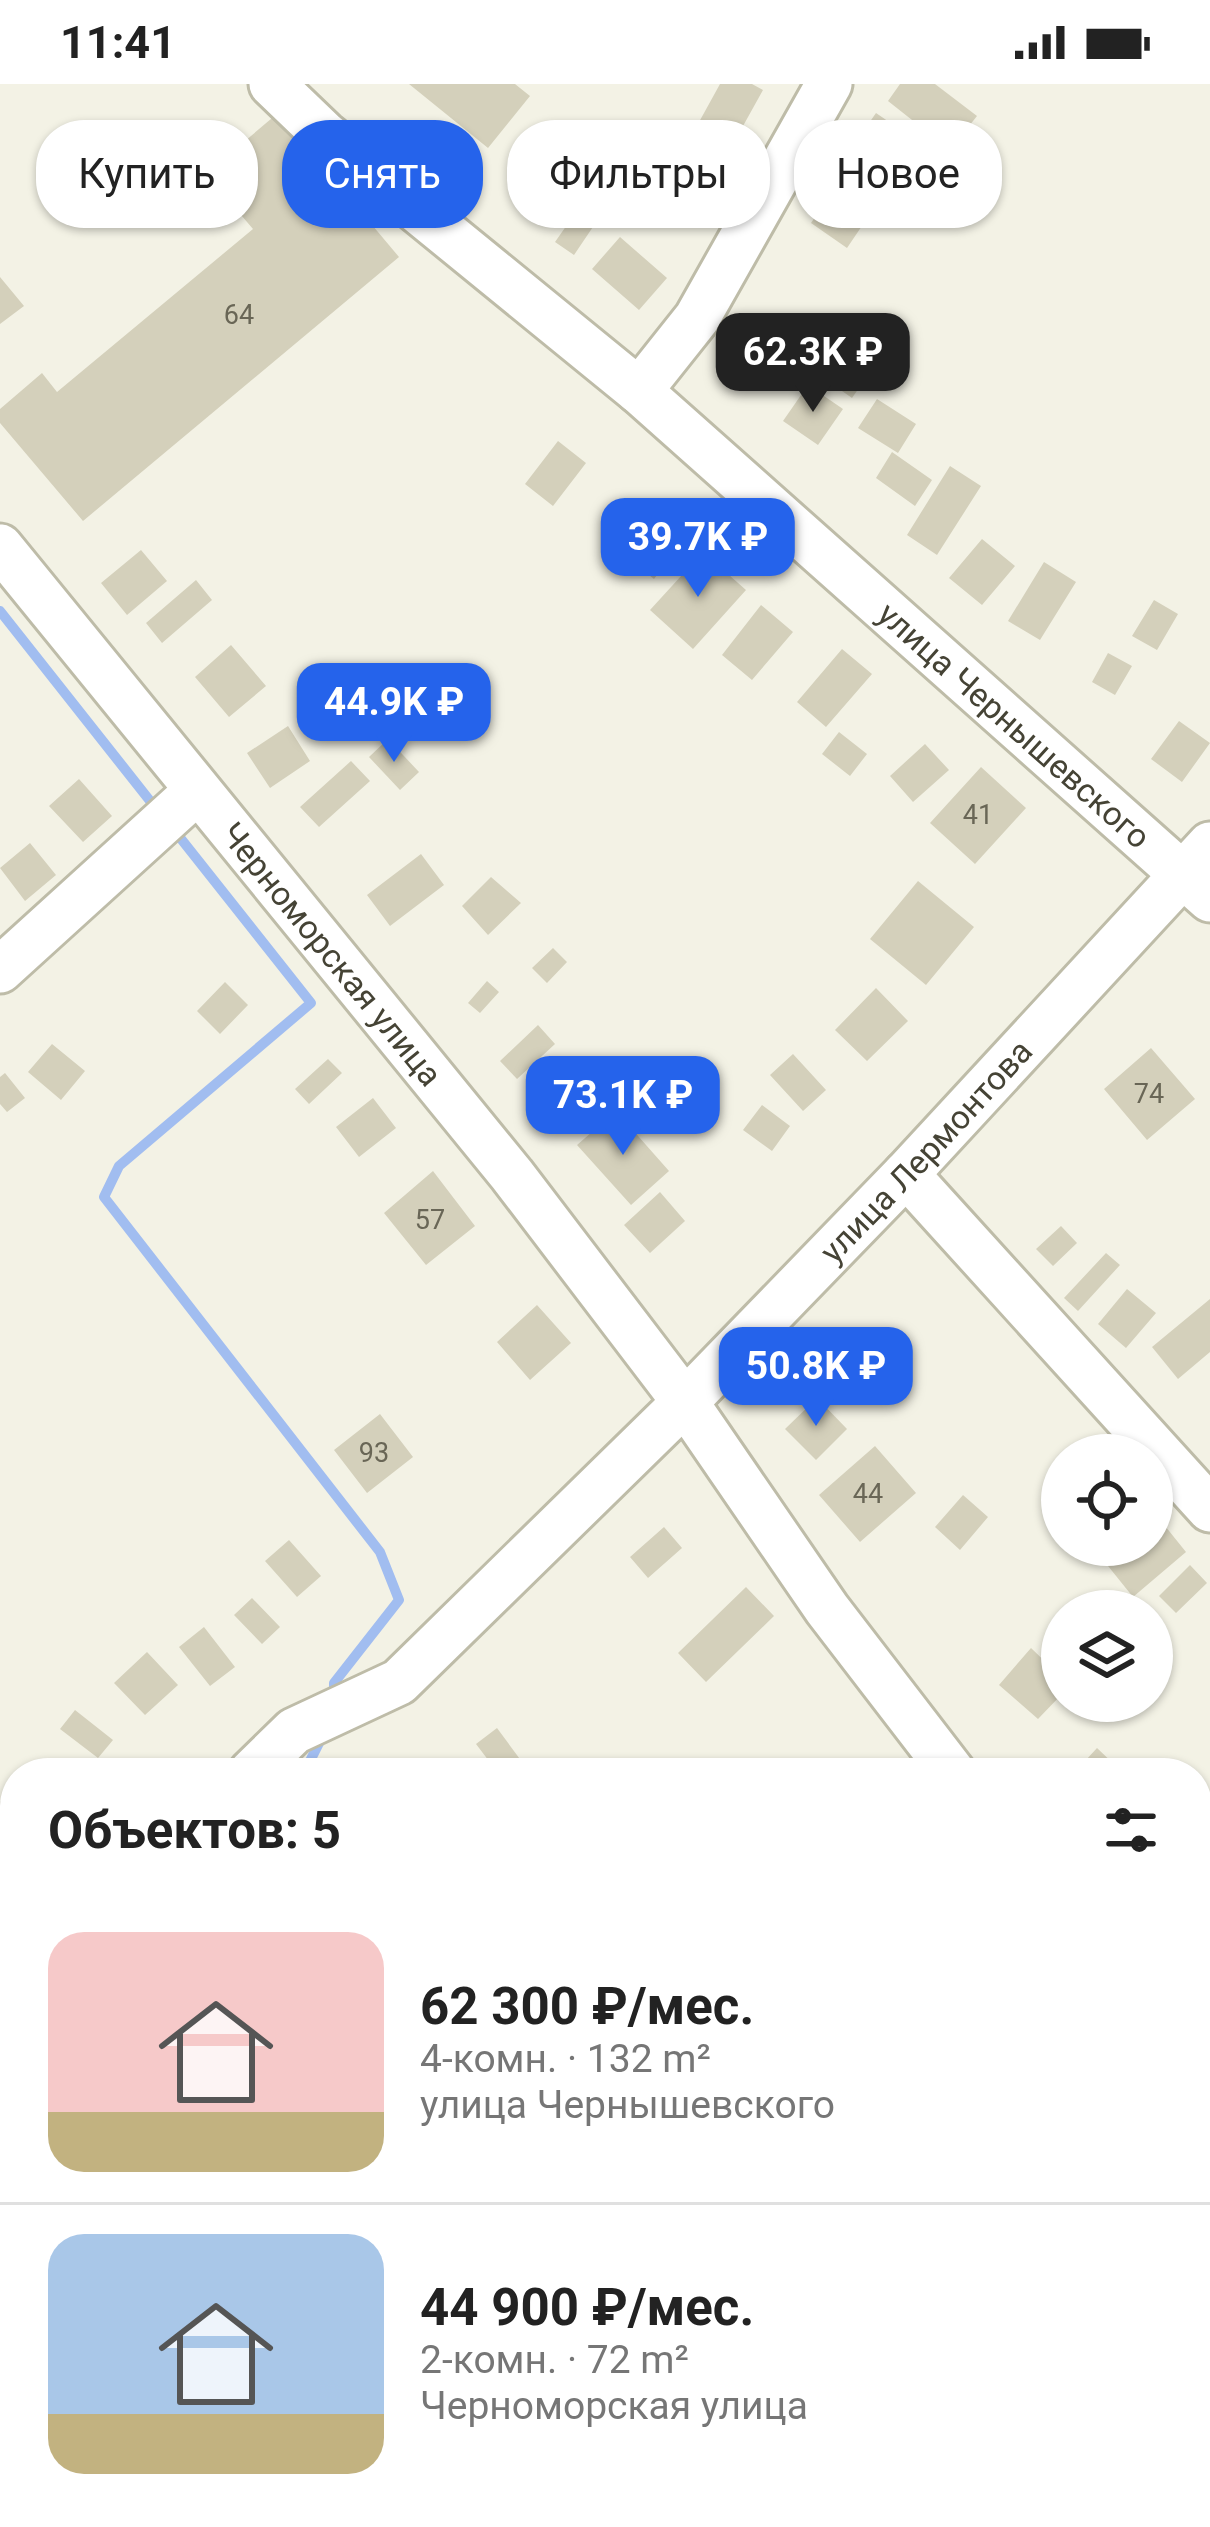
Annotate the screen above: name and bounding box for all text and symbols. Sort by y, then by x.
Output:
text: 11:41 [60,16,176,69]
chip: Купить [36,120,258,228]
chip: Снять [282,120,483,228]
chip: Фильтры [507,120,770,228]
chip: Новое [794,120,1002,228]
house number: 64 [224,299,254,331]
pin: 62.3K ₽ [702,313,924,415]
text: 62.3K ₽ [743,329,883,375]
pin: 39.7K ₽ [587,498,809,600]
text: 39.7K ₽ [628,514,768,560]
street label: улица Чернышевского [870,594,1158,856]
pin: 44.9K ₽ [283,663,505,765]
text: 44.9K ₽ [324,679,464,725]
house number: 41 [963,799,993,831]
street label: Черноморская улица [213,814,451,1093]
street label: улица Лермонтова [812,1032,1040,1270]
pin: 73.1K ₽ [512,1056,734,1158]
text: 73.1K ₽ [553,1072,693,1118]
house number: 74 [1134,1078,1164,1110]
house number: 57 [415,1204,445,1236]
pin: 50.8K ₽ [705,1327,927,1429]
text: 50.8K ₽ [746,1343,886,1389]
map controls [1041,1434,1173,1722]
button: locate [1041,1434,1173,1566]
house number: 93 [359,1437,389,1469]
house number: 44 [853,1478,883,1510]
button: layers [1041,1590,1173,1722]
icon: filters [1098,1797,1164,1863]
text: Объектов: 5 [48,1801,341,1860]
text: 62 300 ₽/мес. [420,1977,754,2036]
icon: home [144,1980,288,2124]
text: 4-комн. · 132 m² [420,2036,711,2082]
text: улица Чернышевского [420,2082,835,2128]
text: 44 900 ₽/мес. [420,2278,754,2337]
icon: home [144,2282,288,2426]
text: 2-комн. · 72 m² [420,2337,689,2383]
text: Черноморская улица [420,2383,808,2429]

